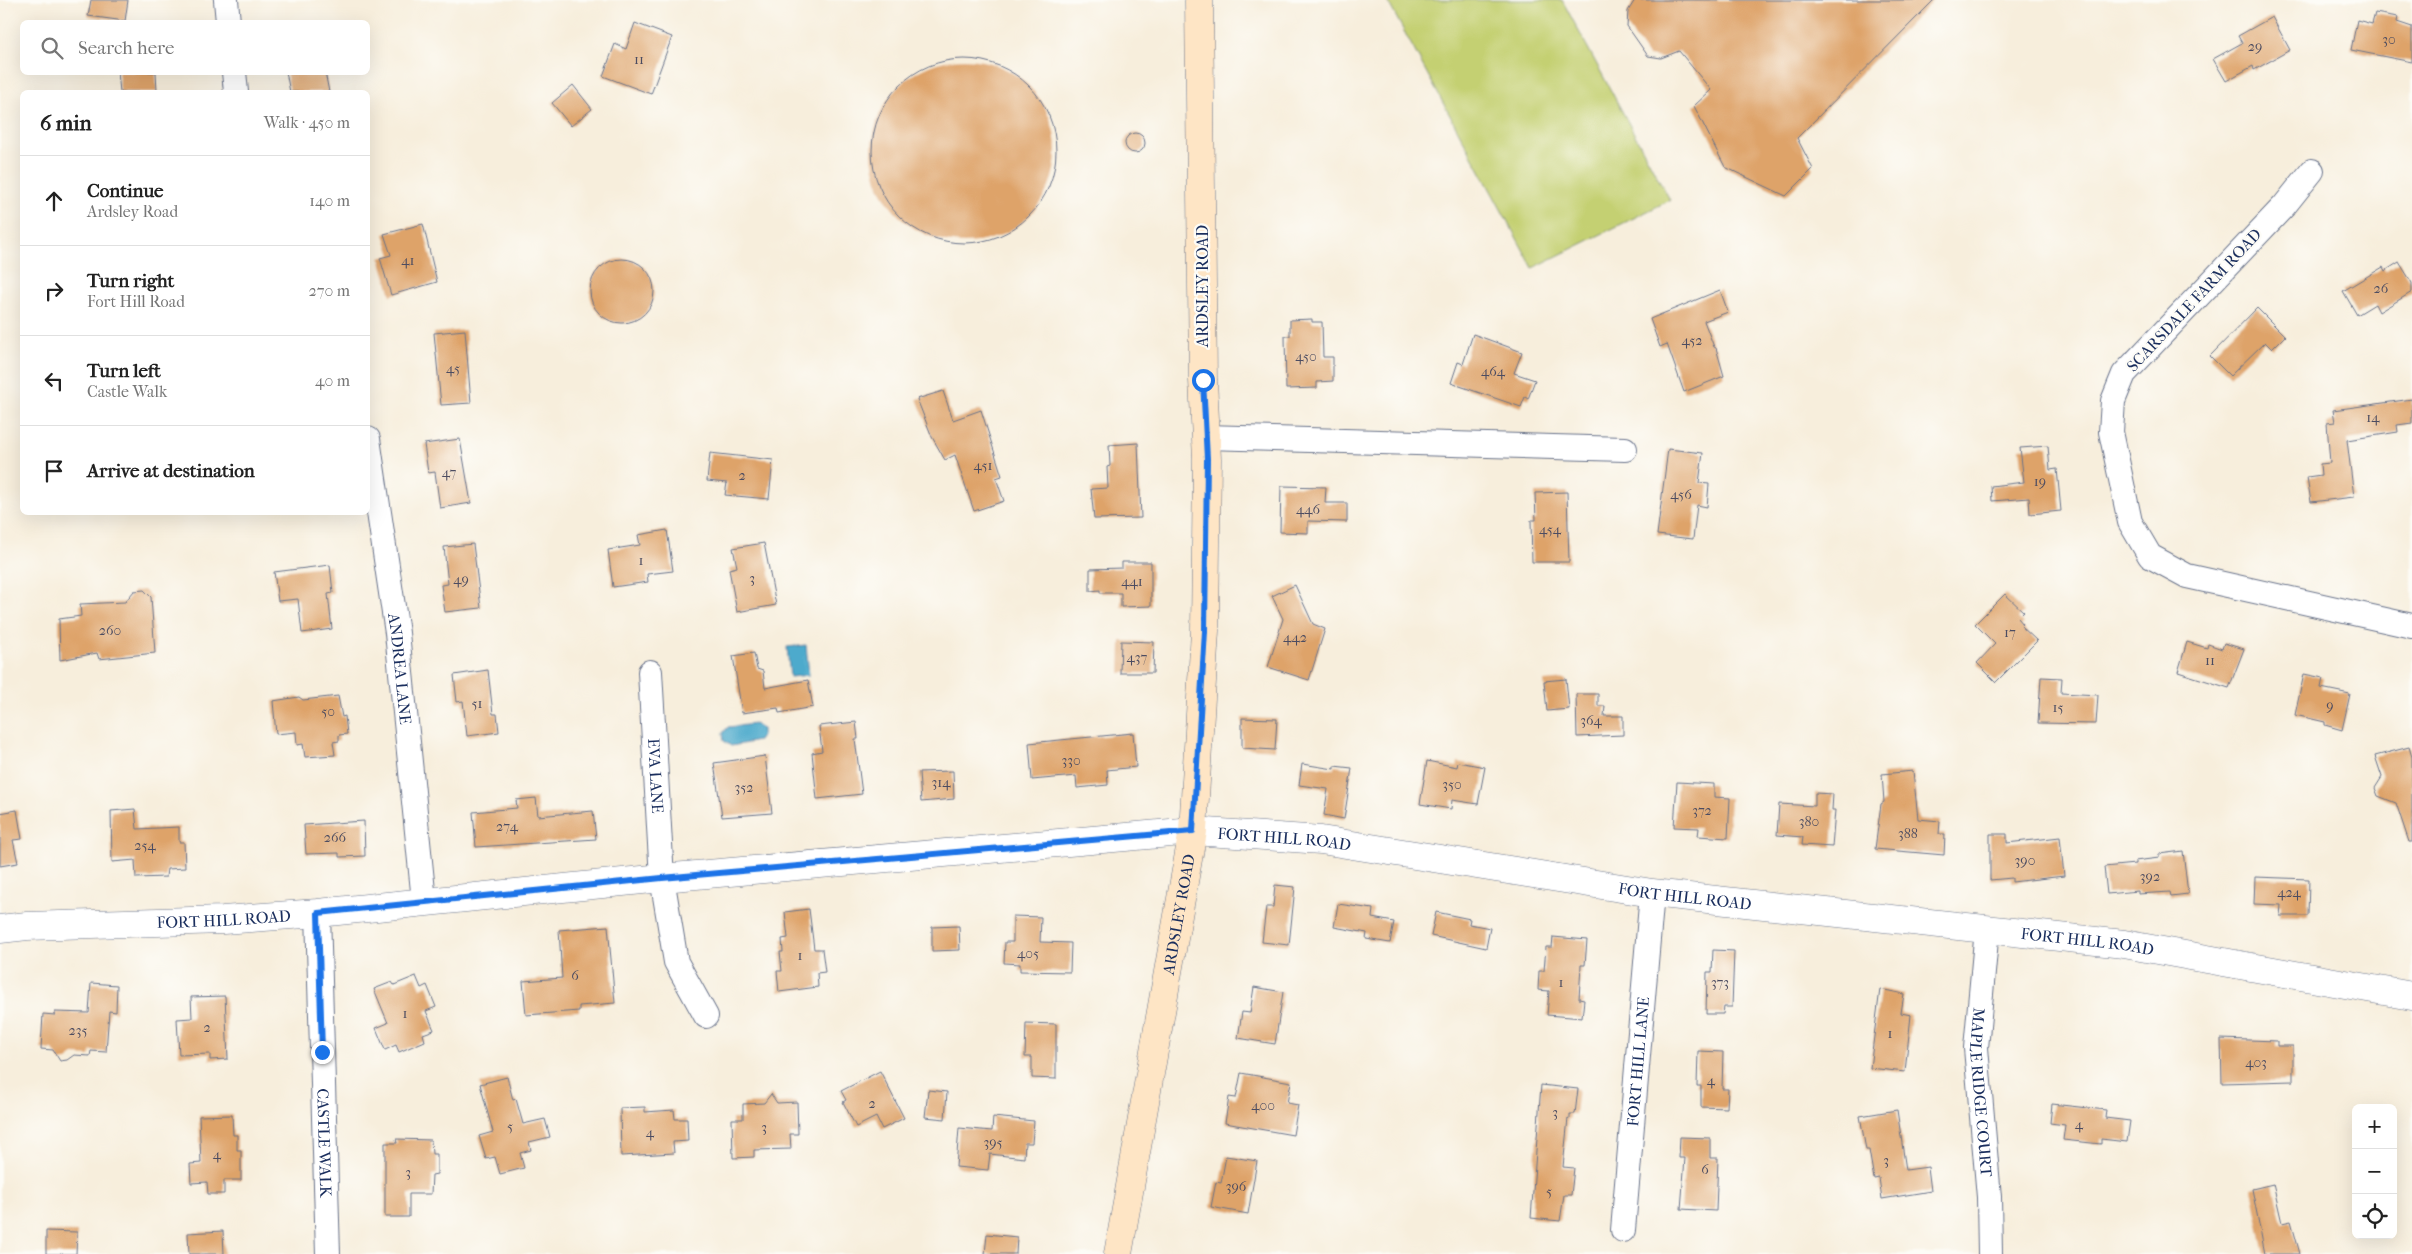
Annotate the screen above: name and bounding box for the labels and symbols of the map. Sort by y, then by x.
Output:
house number: 30 [2382,31,2396,48]
house number: 29 [2248,38,2262,55]
house number: 11 [634,51,644,68]
street label: SCARSDALE FARM ROAD [2123,224,2265,376]
street label: ARDSLEY ROAD [1193,225,1212,348]
house number: 41 [401,252,415,269]
house number: 26 [2374,280,2389,297]
house number: 452 [1681,332,1703,349]
house number: 450 [1295,348,1317,365]
house number: 45 [446,360,460,377]
house number: 464 [1481,363,1506,380]
route start [1192,369,1215,392]
house number: 14 [2366,409,2380,426]
house number: 451 [974,457,992,474]
house number: 47 [442,464,457,481]
house number: 2 [738,467,746,484]
house number: 19 [2034,473,2046,490]
house number: 456 [1670,486,1692,503]
house number: 446 [1296,501,1321,518]
house number: 454 [1539,521,1562,538]
house number: 1 [639,552,644,569]
house number: 3 [749,570,755,587]
house number: 49 [453,571,469,588]
house number: 441 [1121,573,1143,590]
street label: ANDREA LANE [384,611,416,726]
house number: 260 [99,622,121,639]
house number: 17 [2004,624,2016,641]
house number: 442 [1283,629,1307,646]
house number: 437 [1127,649,1148,666]
house number: 11 [2205,652,2215,669]
house number: 51 [471,695,483,712]
house number: 9 [2326,697,2334,714]
house number: 15 [2053,699,2064,716]
house number: 50 [321,703,335,720]
house number: 364 [1580,712,1603,729]
street label: EVA LANE [644,738,668,814]
house number: 330 [1061,752,1081,769]
house number: 314 [931,774,951,791]
house number: 350 [1442,776,1462,793]
house number: 352 [735,779,754,796]
house number: 372 [1692,802,1712,819]
house number: 380 [1799,813,1819,830]
house number: 274 [496,818,519,835]
street label: FORT HILL ROAD [1217,823,1353,854]
house number: 388 [1898,825,1918,842]
house number: 266 [324,829,347,846]
house number: 254 [134,837,156,854]
street label: ARDSLEY ROAD [1158,852,1198,977]
house number: 390 [2015,852,2035,869]
house number: 392 [2140,868,2160,885]
street label: FORT HILL ROAD [1617,878,1753,913]
house number: 424 [2277,884,2302,901]
street label: FORT HILL ROAD [156,906,291,932]
street label: FORT HILL ROAD [2020,923,2156,959]
house number: 405 [1017,945,1039,962]
house number: 1 [798,947,803,964]
house number: 6 [571,967,579,984]
house number: 1 [1559,974,1564,991]
house number: 373 [1711,974,1729,991]
street label: FORT HILL LANE [1622,996,1653,1127]
house number: 1 [403,1005,408,1022]
street label: MAPLE RIDGE COURT [1966,1007,1997,1178]
house number: 2 [203,1019,211,1036]
house number: 235 [69,1022,88,1039]
house number: 1 [1888,1025,1893,1042]
route end [311,1041,334,1064]
house number: 403 [2245,1054,2267,1071]
house number: 4 [1707,1072,1716,1089]
street label: CASTLE WALK [314,1088,336,1199]
house number: 2 [868,1095,876,1112]
house number: 400 [1251,1097,1275,1114]
house number: 3 [1552,1104,1558,1121]
house number: 4 [2075,1116,2084,1133]
house number: 5 [507,1118,513,1135]
house number: 3 [761,1119,767,1136]
house number: 4 [646,1124,655,1141]
house number: 395 [983,1134,1003,1151]
house number: 4 [213,1146,222,1163]
house number: 3 [1883,1152,1889,1169]
house number: 6 [1701,1161,1709,1178]
house number: 3 [405,1164,411,1181]
house number: 396 [1226,1178,1247,1195]
house number: 5 [1546,1183,1552,1200]

